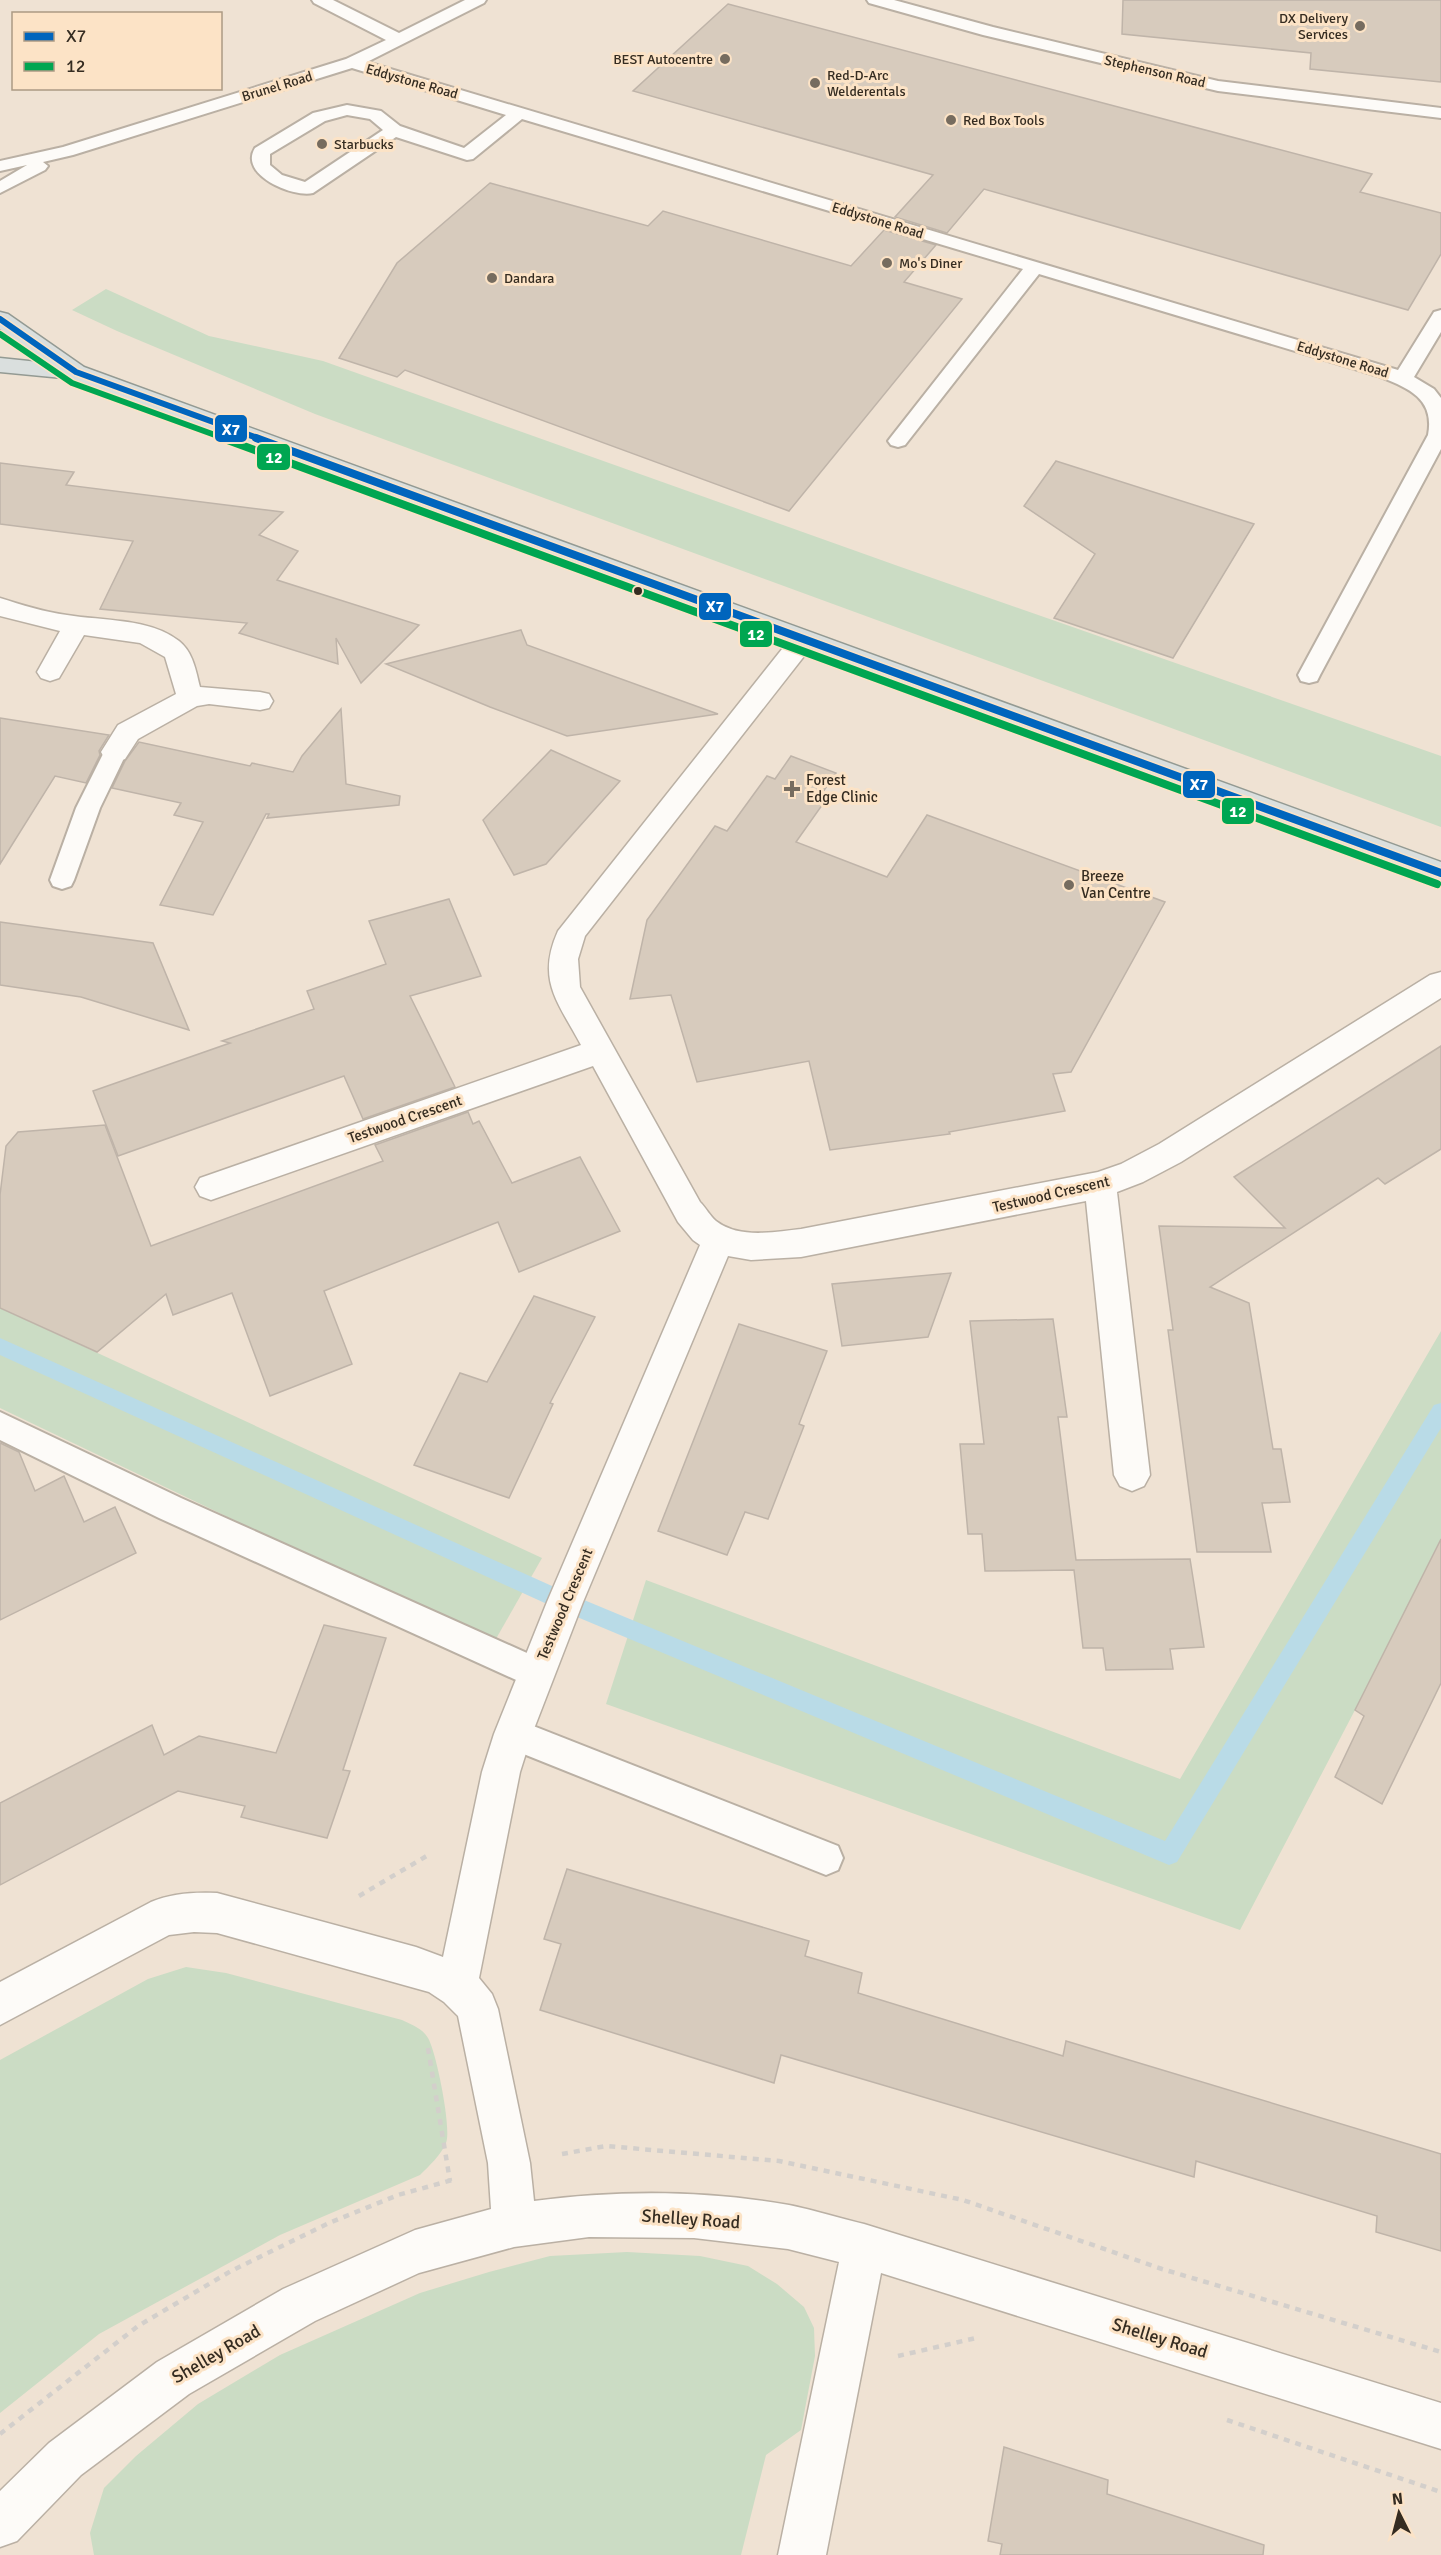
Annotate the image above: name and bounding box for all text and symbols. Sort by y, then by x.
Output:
place label: DX Delivery Services [1279,10,1348,43]
legend [12,12,222,90]
marker: DX Delivery Services [1353,19,1367,33]
text: X7 [66,25,86,47]
place label: BEST Autocentre [613,51,713,68]
marker: BEST Autocentre [718,52,732,66]
street label: Stephenson Road [1103,52,1207,91]
text: 12 [66,55,85,77]
street label: Eddystone Road [364,60,460,103]
place label: Red-D-Arc Welderentals [827,67,906,100]
street label: Brunel Road [240,68,314,105]
marker: Red-D-Arc Welderentals [808,76,822,90]
place label: Red Box Tools [963,112,1044,129]
marker: Red Box Tools [944,113,958,127]
place label: Starbucks [334,136,394,153]
marker: Starbucks [315,137,329,151]
street label: Eddystone Road [830,198,926,242]
place label: Mo's Diner [899,255,963,272]
marker: Mo's Diner [880,256,894,270]
place label: Dandara [504,270,554,287]
marker: Dandara [485,271,499,285]
street label: Eddystone Road [1295,337,1391,381]
line badge: X7 [214,414,248,443]
text: X7 [222,420,241,440]
line badge: 12 [256,443,291,471]
text: 12 [265,448,283,468]
unlabelled marker [632,585,644,597]
line badge: X7 [698,592,732,621]
text: X7 [706,597,725,617]
line badge: 12 [739,620,773,648]
text: 12 [747,625,765,645]
line badge: X7 [1182,770,1216,799]
place label: Forest Edge Clinic [806,771,878,806]
text: X7 [1190,775,1209,795]
marker: Forest Edge Clinic [783,780,801,798]
line badge: 12 [1221,797,1255,825]
text: 12 [1229,802,1247,822]
place label: Breeze Van Centre [1081,867,1151,902]
marker: Breeze Van Centre [1062,878,1076,892]
street label: Testwood Crescent [346,1091,464,1147]
street label: Testwood Crescent [991,1172,1111,1216]
street label: Testwood Crescent [533,1546,597,1662]
street label: Shelley Road [641,2205,741,2233]
street label: Shelley Road [1110,2313,1210,2363]
street label: Shelley Road [168,2320,264,2388]
north arrow [1369,2483,1429,2543]
text: N [1391,2489,1404,2510]

